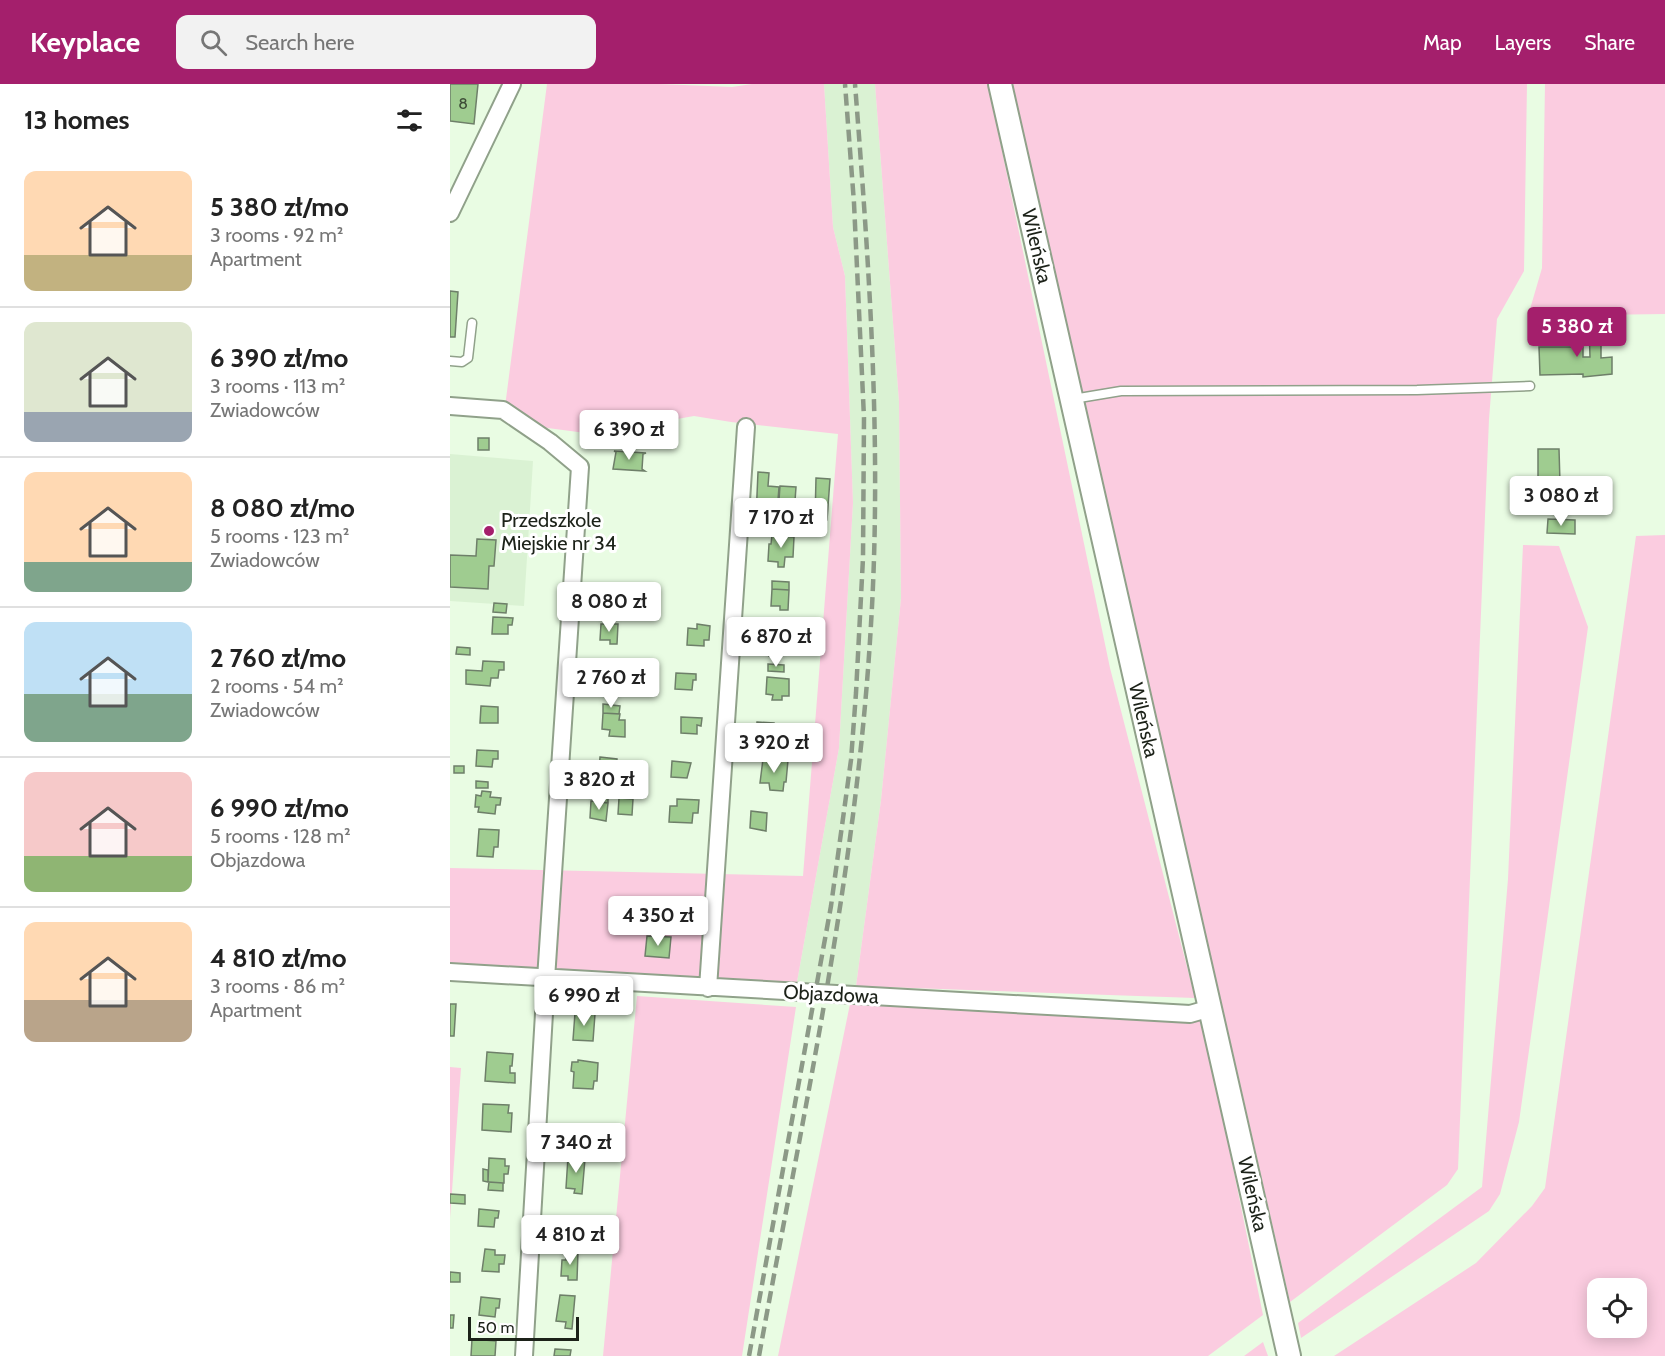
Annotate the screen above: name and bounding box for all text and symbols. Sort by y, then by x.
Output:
search box [176,15,596,69]
text: Keyplace [30,25,140,59]
icon: search [197,26,230,59]
text: Search here [245,29,355,56]
text: Map [1423,30,1462,55]
text: Layers [1495,30,1551,55]
text: Share [1584,30,1635,55]
house number: 8 [458,94,468,113]
text: 13 homes [24,104,130,136]
icon: filters [393,104,426,137]
text: 5 380 zł/mo [210,191,349,223]
icon: home [72,195,144,267]
street label: Wileńska [1017,206,1057,286]
text: 3 rooms · 92 m² [210,223,343,247]
text: Apartment [210,247,302,271]
pin: 5 380 zł [1515,307,1639,358]
text: 5 380 zł [1541,314,1613,338]
text: 6 390 zł/mo [210,342,348,374]
icon: home [72,346,144,418]
text: 3 rooms · 113 m² [210,374,346,398]
text: Zwiadowców [210,398,320,422]
pin: 6 390 zł [567,410,691,461]
text: 6 390 zł [594,417,664,441]
pin: 3 080 zł [1499,476,1623,527]
text: 3 080 zł [1524,483,1598,507]
text: 8 080 zł/mo [210,492,355,524]
icon: home [72,496,144,568]
pin: 7 170 zł [719,498,843,549]
text: 7 170 zł [748,505,814,529]
place label: Przedszkole Miejskie nr 34 [501,508,617,555]
text: 5 rooms · 123 m² [210,524,349,548]
marker: Przedszkole Miejskie nr 34 [482,524,496,538]
text: Zwiadowców [210,548,320,572]
pin: 8 080 zł [547,582,671,633]
text: 8 080 zł [571,589,647,613]
pin: 6 870 zł [714,617,838,668]
text: 6 870 zł [740,624,812,648]
text: 2 760 zł/mo [210,642,346,674]
icon: home [72,646,144,718]
pin: 2 760 zł [549,658,673,709]
text: 2 760 zł [576,665,646,689]
text: 2 rooms · 54 m² [210,674,344,698]
street label: Wileńska [1124,680,1164,760]
text: Zwiadowców [210,698,320,722]
pin: 3 920 zł [712,723,836,774]
text: 3 920 zł [739,730,809,754]
pin: 3 820 zł [537,760,661,811]
text: 3 820 zł [563,767,635,791]
text: 6 990 zł/mo [210,792,349,824]
icon: home [72,796,144,868]
text: 5 rooms · 128 m² [210,824,351,848]
text: Objazdowa [210,848,305,872]
pin: 4 350 zł [596,896,720,947]
text: 4 350 zł [622,903,694,927]
text: 4 810 zł/mo [210,942,347,974]
icon: home [72,946,144,1018]
text: 3 rooms · 86 m² [210,974,345,998]
pin: 6 990 zł [522,976,646,1027]
street label: Objazdowa [783,980,880,1009]
text: 6 990 zł [548,983,620,1007]
text: Apartment [210,998,302,1022]
pin: 7 340 zł [514,1123,638,1174]
text: 7 340 zł [540,1130,612,1154]
street label: Wileńska [1233,1154,1273,1234]
pin: 4 810 zł [508,1215,632,1266]
text: 4 810 zł [535,1222,605,1246]
map controls [1587,1278,1647,1338]
button: locate [1587,1278,1647,1338]
scale bar [468,1314,579,1342]
text: 50 m [477,1318,514,1337]

